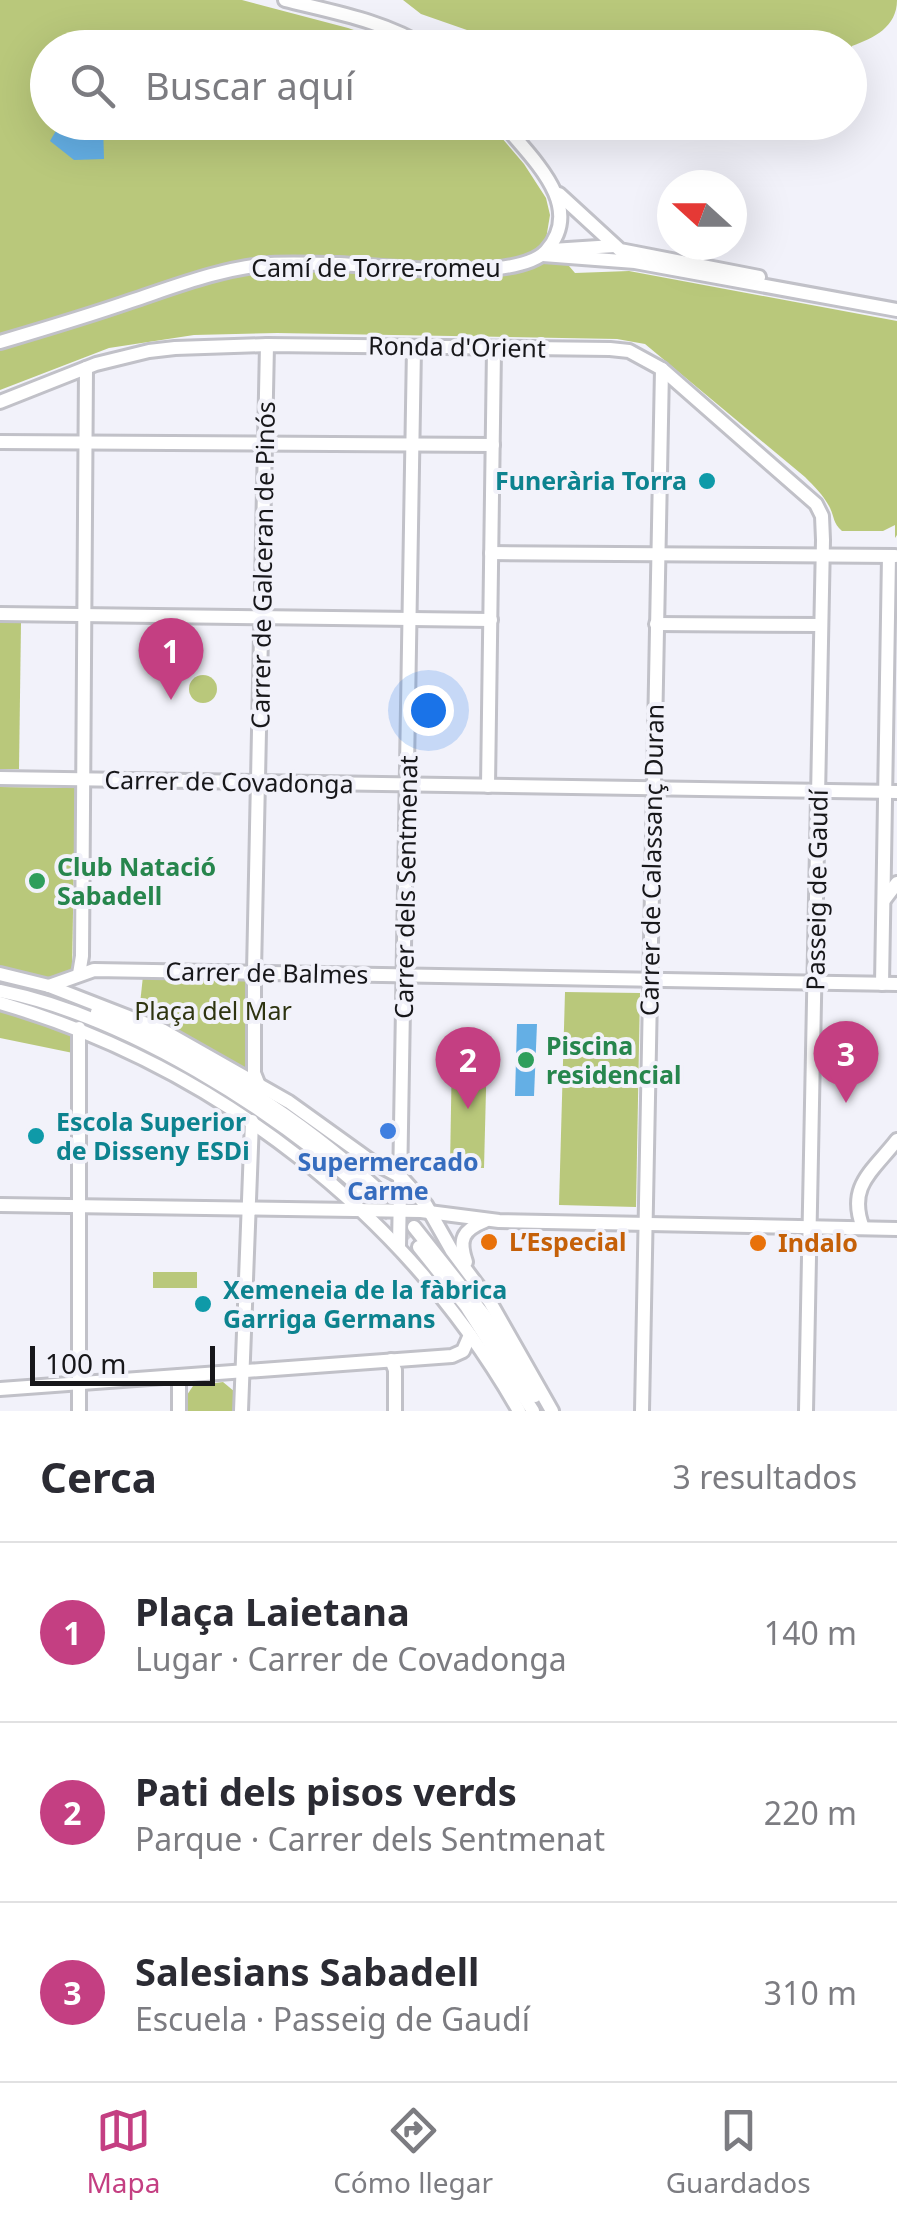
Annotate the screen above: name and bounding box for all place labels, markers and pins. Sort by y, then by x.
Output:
place label: Funerària Torra [495,463,687,497]
marker: Funerària Torra [696,470,718,492]
pin: 1 [138,618,204,700]
place label: Club Natació Sabadell [57,849,216,912]
marker: Club Natació Sabadell [26,870,48,892]
pin: 3 [814,1020,878,1103]
pin: 2 [436,1026,500,1109]
place label: Piscina residencial [546,1028,681,1091]
marker: Piscina residencial [515,1049,537,1071]
place label: Escola Superior de Disseny ESDi [56,1104,250,1167]
marker: Supermercado Carme [377,1120,399,1142]
marker: Escola Superior de Disseny ESDi [25,1125,47,1147]
place label: Supermercado Carme [297,1144,479,1207]
place label: L’Especial [509,1224,626,1258]
place label: Indalo [778,1225,858,1259]
marker: L’Especial [478,1231,500,1253]
marker: Indalo [747,1232,769,1254]
place label: Xemeneia de la fàbrica Garriga Germans [223,1272,507,1335]
marker: Xemeneia de la fàbrica Garriga Germans [192,1293,214,1315]

